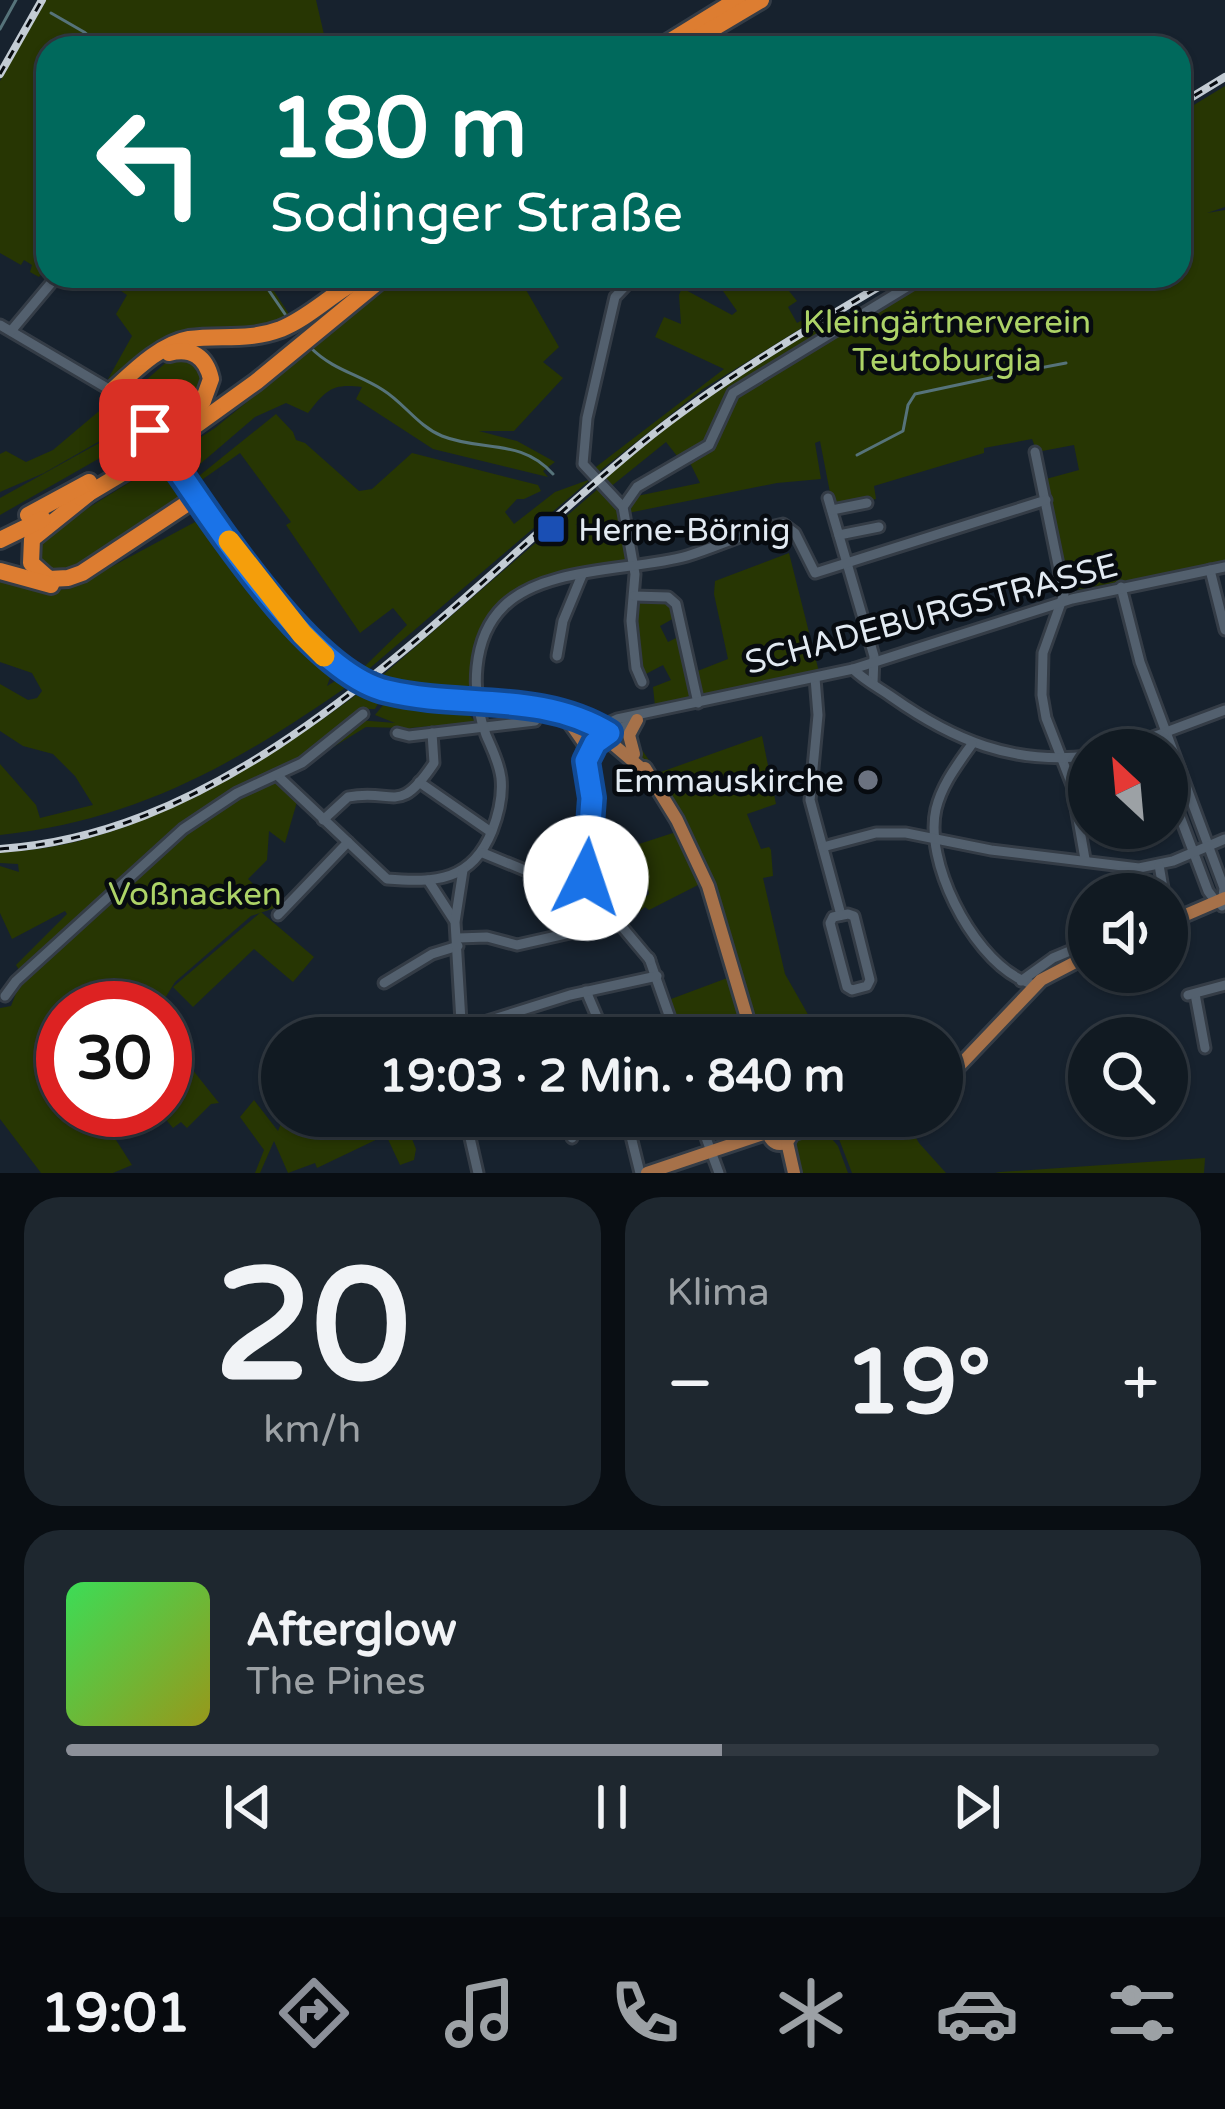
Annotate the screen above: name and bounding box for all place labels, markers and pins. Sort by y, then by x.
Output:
pin [99,379,201,481]
place label: Herne-Börnig [578,511,791,550]
marker: Herne-Börnig [535,513,567,545]
place label: Emmauskirche [614,762,844,801]
marker: Emmauskirche [855,767,881,793]

